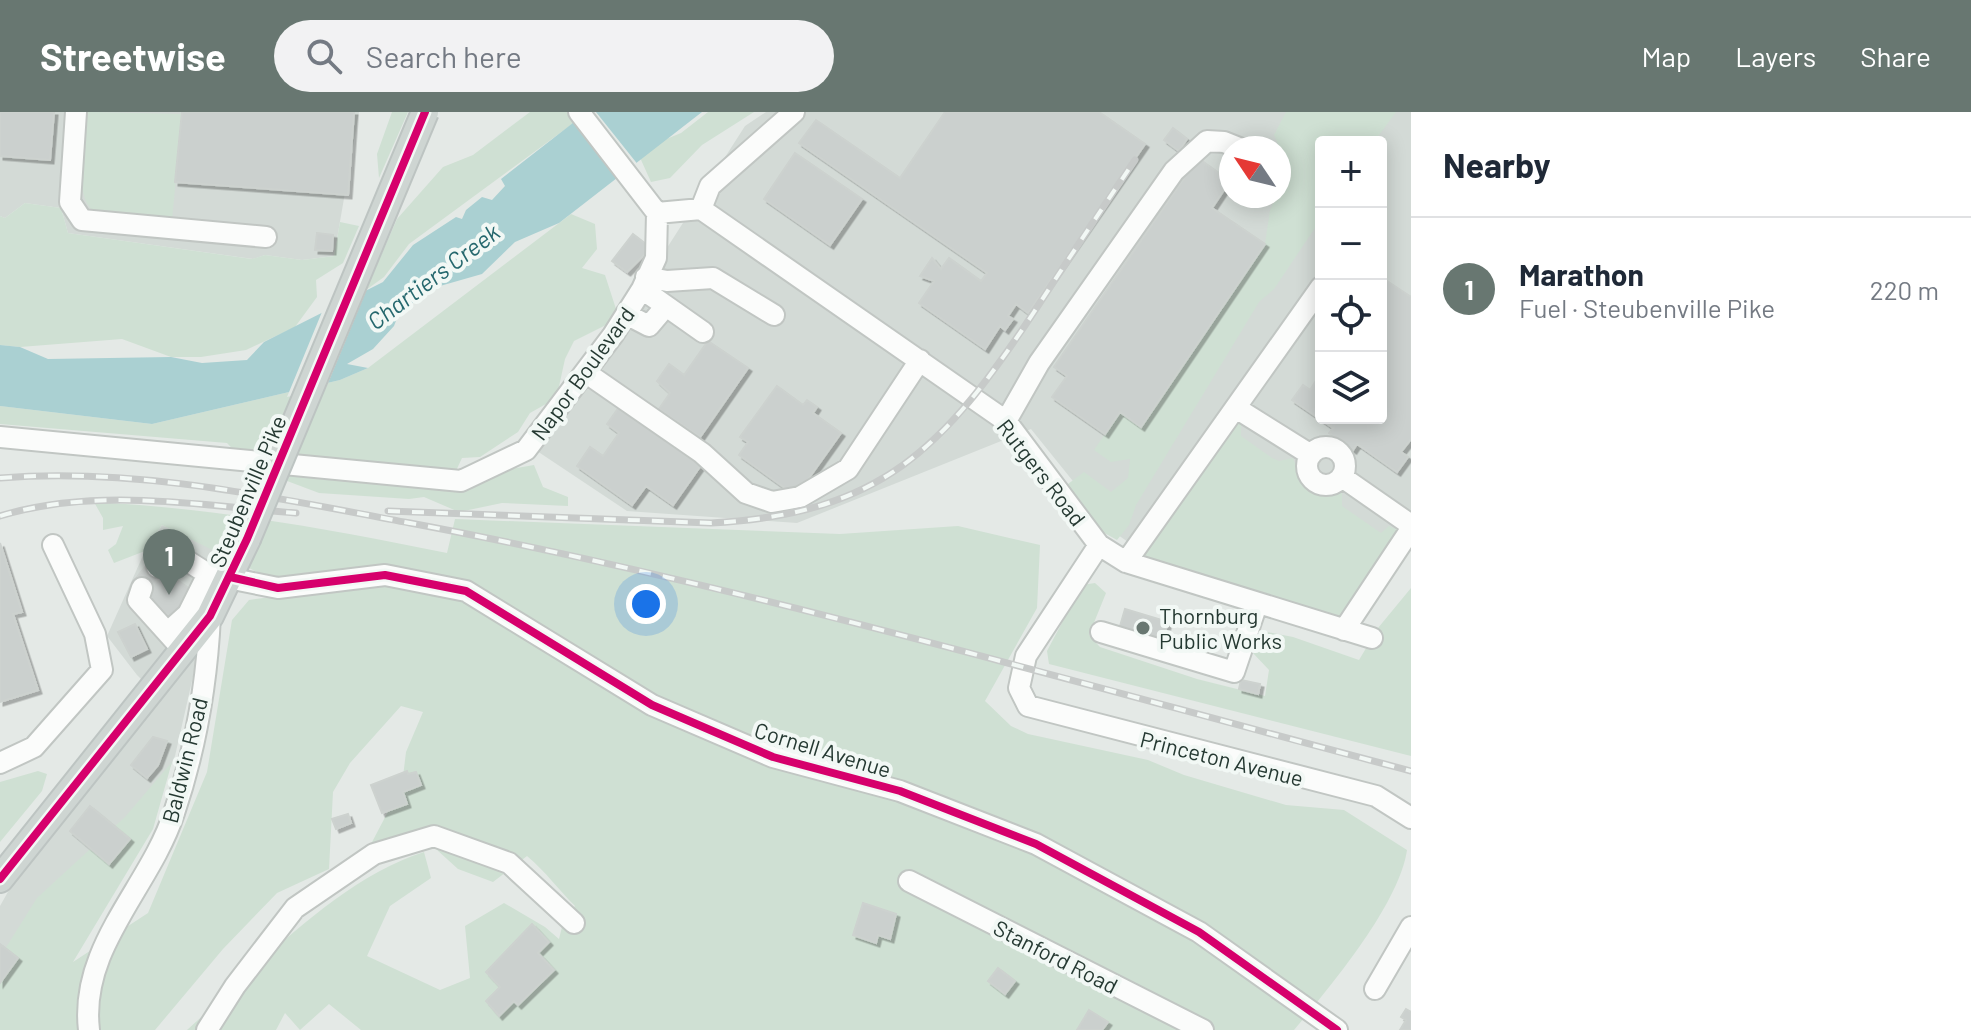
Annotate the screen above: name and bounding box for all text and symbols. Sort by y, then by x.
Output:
search box [274,20,834,92]
text: Streetwise [40,33,226,79]
icon: search [302,34,346,78]
text: Search here [366,38,522,74]
text: Map [1641,39,1691,73]
text: Layers [1735,39,1816,73]
text: Share [1860,39,1931,73]
north arrow [1219,136,1291,208]
map controls [1315,136,1387,424]
button: + [1315,136,1387,208]
text: Nearby [1443,144,1551,185]
button: − [1315,208,1387,280]
water label: Chartiers Creek [361,217,505,335]
text: Marathon [1519,256,1644,292]
text: 1 [1464,274,1474,305]
text: 220 m [1870,274,1939,305]
button: locate [1315,280,1387,352]
text: Fuel · Steubenville Pike [1519,292,1775,323]
street label: Napor Boulevard [525,301,639,445]
button: layers [1315,352,1387,424]
street label: Steubenville Pike [203,411,291,571]
street label: Rutgers Road [992,413,1092,531]
pin: 1 [143,529,195,595]
your location [626,584,666,624]
place label: Thornburg Public Works [1159,602,1282,653]
marker: Thornburg Public Works [1134,619,1152,637]
street label: Baldwin Road [156,695,212,825]
street label: Cornell Avenue [752,716,894,782]
street label: Princeton Avenue [1138,725,1306,791]
street label: Stanford Road [990,914,1122,998]

